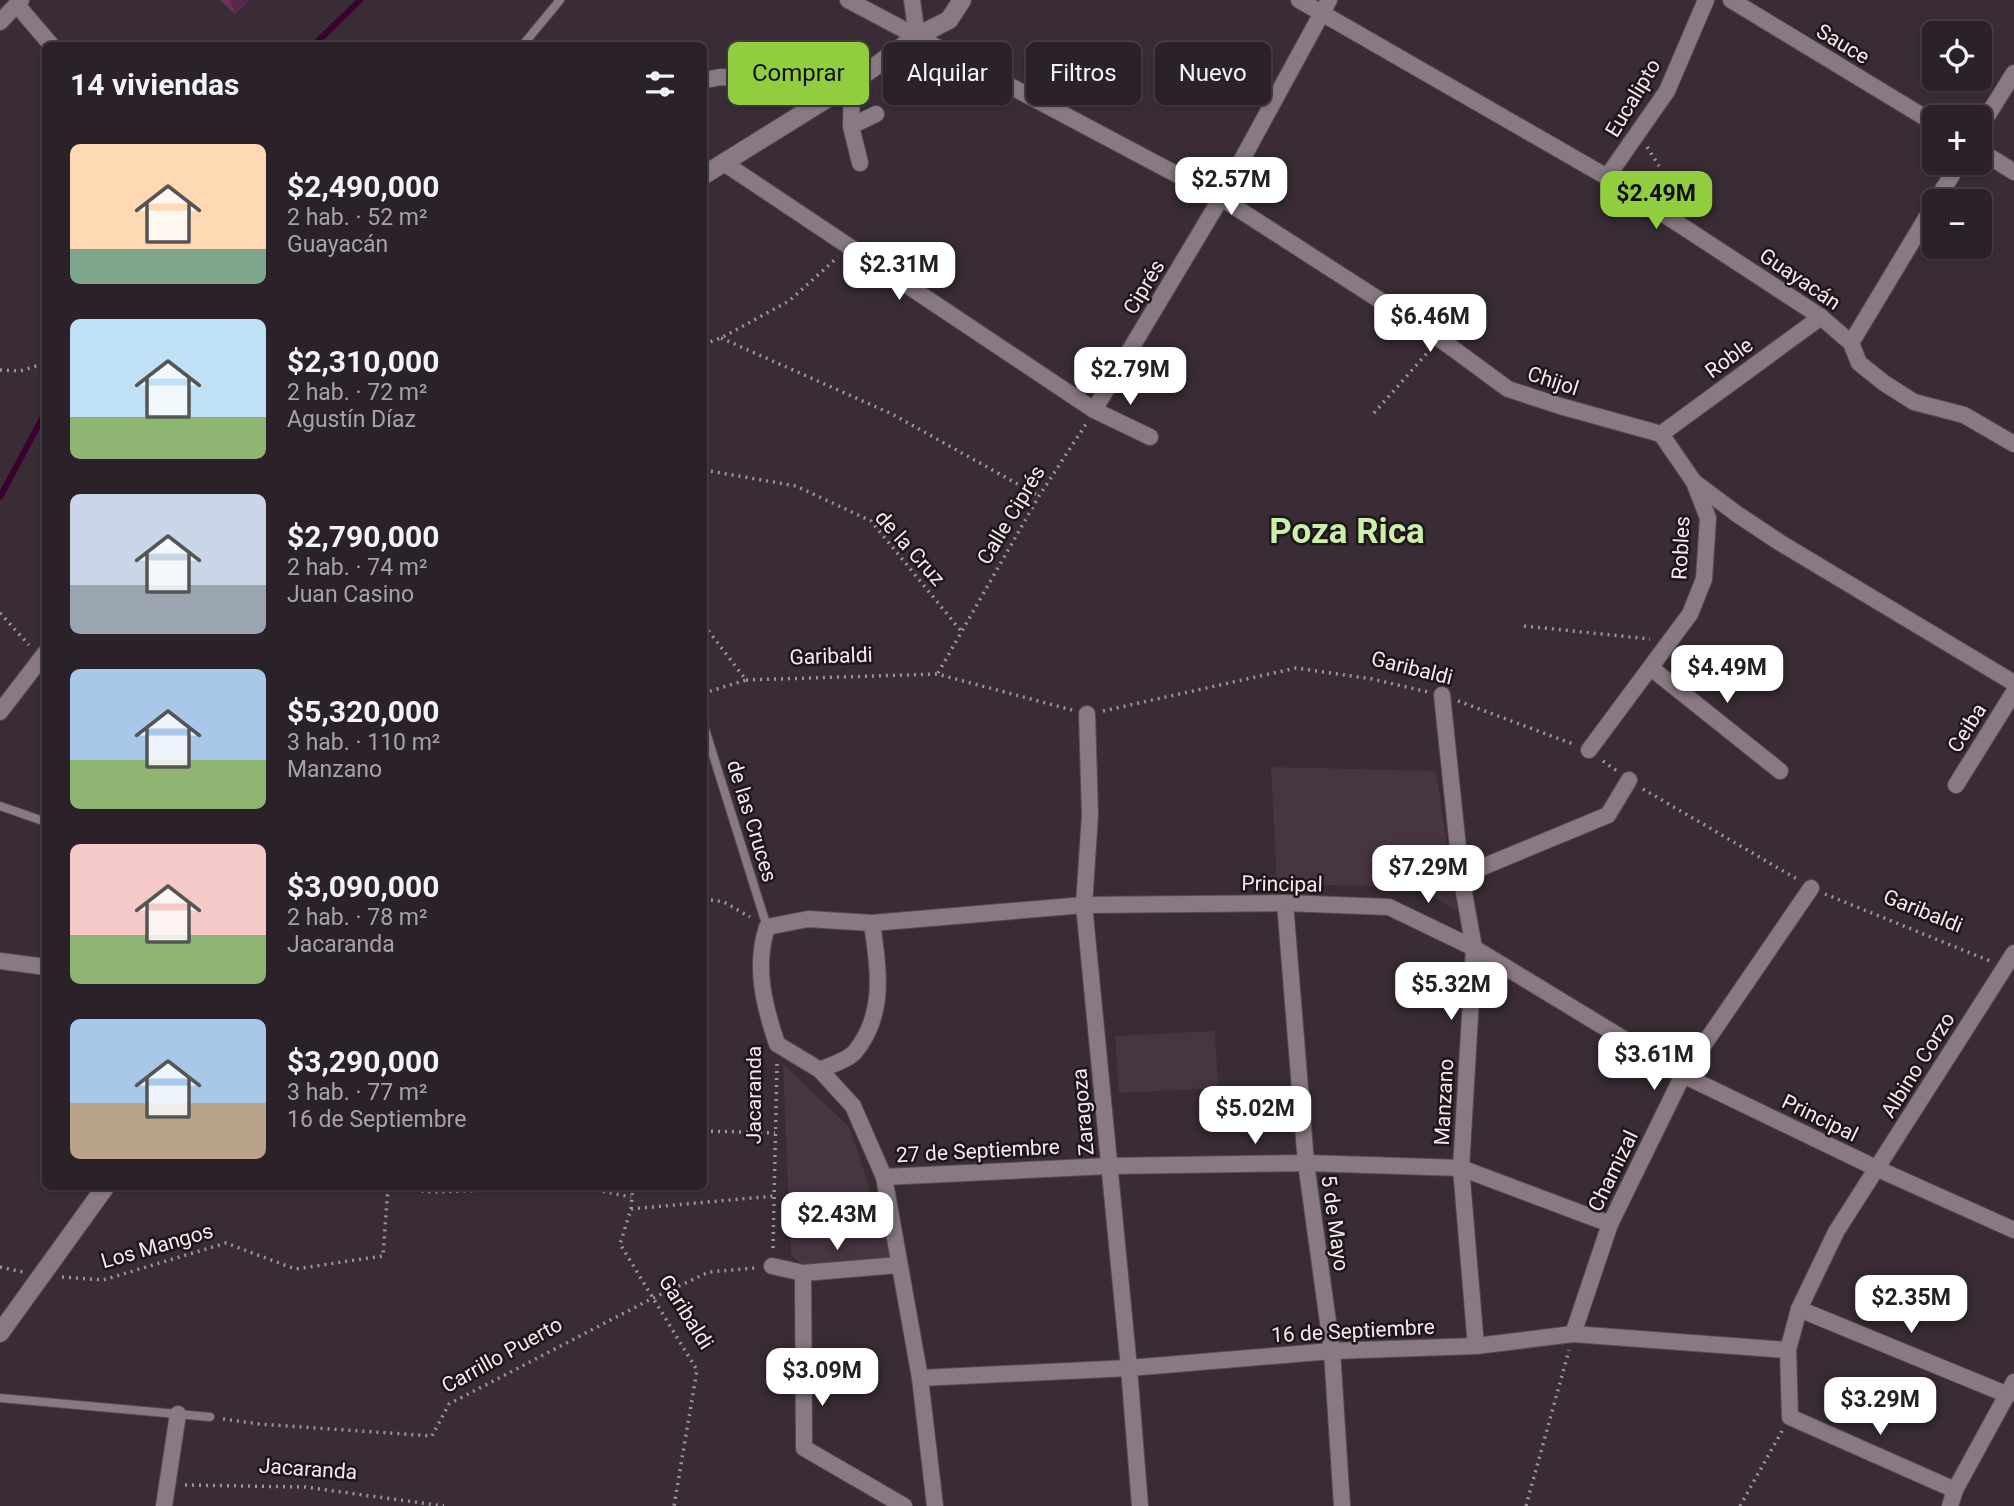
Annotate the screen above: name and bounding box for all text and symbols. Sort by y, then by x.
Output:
street label: Sauce [1812,19,1874,69]
map controls [1922,21,1992,259]
button: locate [1922,21,1992,91]
chip: Comprar [728,42,869,105]
chip: Alquilar [883,42,1012,105]
chip: Filtros [1026,42,1141,105]
chip: Nuevo [1155,42,1271,105]
street label: Eucalipto [1600,55,1666,141]
icon: filters [641,65,679,103]
text: 14 viviendas [70,67,240,102]
button: + [1922,105,1992,175]
pin: $2.57M [1174,158,1288,217]
text: $2.57M [1191,166,1271,193]
text: $2,490,000 [287,169,439,204]
icon: home [126,172,210,256]
pin: $2.49M [1599,172,1713,231]
text: $2.49M [1616,180,1696,207]
button: − [1922,189,1992,259]
text: 2 hab. · 52 m² [287,204,427,231]
text: Guayacán [287,231,388,258]
pin: $2.31M [842,243,956,302]
street label: Guayacán [1755,243,1845,315]
text: $2.31M [859,251,939,278]
street label: Ciprés [1118,255,1170,319]
pin: $6.46M [1373,294,1487,354]
text: $6.46M [1390,303,1470,330]
street label: Roble [1701,333,1757,383]
text: $2,310,000 [287,344,439,379]
icon: home [126,347,210,431]
pin: $2.79M [1073,348,1187,407]
text: $2.79M [1090,356,1170,383]
street label: Chijol [1524,361,1582,401]
text: 2 hab. · 72 m² [287,379,427,406]
text: Agustín Díaz [287,406,416,433]
street label: Calle Ciprés [972,461,1050,569]
street label: de la Cruz [870,506,950,590]
district label: Poza Rica [1269,511,1425,552]
street label: Robles [1667,516,1695,580]
text: $2,790,000 [287,519,439,554]
icon: home [126,522,210,606]
text: 2 hab. · 74 m² [287,554,427,581]
text: Juan Casino [287,581,414,608]
street label: Garibaldi [789,643,873,669]
street label: Garibaldi [1369,646,1455,690]
pin: $4.49M [1670,646,1784,705]
text: $4.49M [1687,654,1767,681]
text: $5,320,000 [287,694,439,729]
icon: home [126,697,210,781]
street label: Ceiba [1943,699,1991,757]
text: 3 hab. · 110 m² [287,729,440,756]
text: Manzano [287,756,382,783]
street label: de las Cruces [722,757,782,885]
pin: $7.29M [1371,846,1485,905]
text: $7.29M [1388,854,1468,881]
text: $3,090,000 [287,869,439,904]
street label: Principal [1241,871,1323,897]
icon: home [126,872,210,956]
street label: Garibaldi [1880,884,1966,938]
text: 2 hab. · 78 m² [287,904,427,931]
text: Jacaranda [287,931,395,958]
pin: $5.32M [1394,962,1508,1022]
text: $5.32M [1411,971,1491,998]
street label: Albino Corzo [1876,1008,1960,1122]
pin: $3.61M [1597,1032,1711,1092]
text: $3.61M [1614,1041,1694,1068]
text: $3,290,000 [287,1044,439,1079]
street label: Jacaranda [742,1046,766,1144]
icon: home [126,1047,210,1131]
street label: Manzano [1430,1058,1458,1146]
street label: Zaragoza [1067,1067,1099,1157]
text: 3 hab. · 77 m² [287,1079,427,1106]
pin: $5.02M [1198,1086,1312,1146]
street label: Principal [1778,1089,1862,1147]
text: $5.02M [1215,1095,1295,1122]
text: 16 de Septiembre [287,1106,466,1133]
street label: Chamizal [1583,1127,1643,1215]
street label: 27 de Septiembre [896,1135,1060,1167]
street label: 5 de Mayo [1316,1174,1354,1273]
pin: $2.43M [780,1192,894,1252]
text: $2.43M [797,1201,877,1228]
street label: Los Mangos [98,1219,216,1273]
street label: Garibaldi [654,1270,718,1354]
pin: $2.35M [1854,1276,1968,1335]
text: $2.35M [1871,1284,1951,1311]
street label: Carrillo Puerto [438,1312,566,1398]
street label: 16 de Septiembre [1271,1315,1435,1347]
pin: $3.09M [765,1348,879,1408]
text: $3.09M [782,1357,862,1384]
pin: $3.29M [1823,1378,1937,1437]
text: $3.29M [1840,1386,1920,1413]
street label: Jacaranda [258,1454,358,1484]

